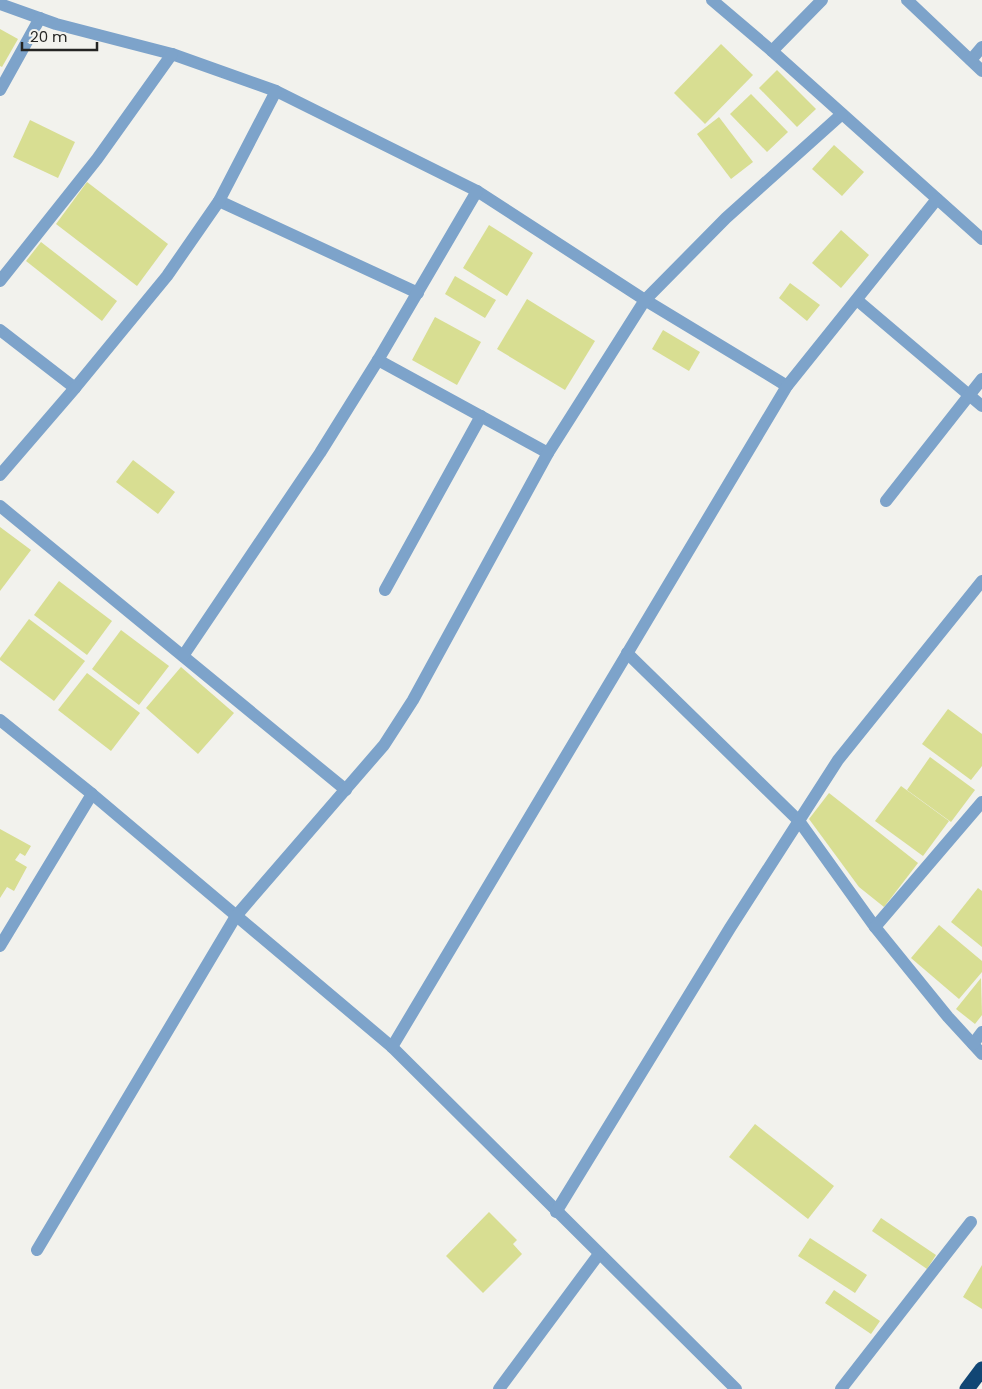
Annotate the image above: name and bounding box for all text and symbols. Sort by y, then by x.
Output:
scale bar [22,20,98,52]
text: 20 m [30,26,68,47]

